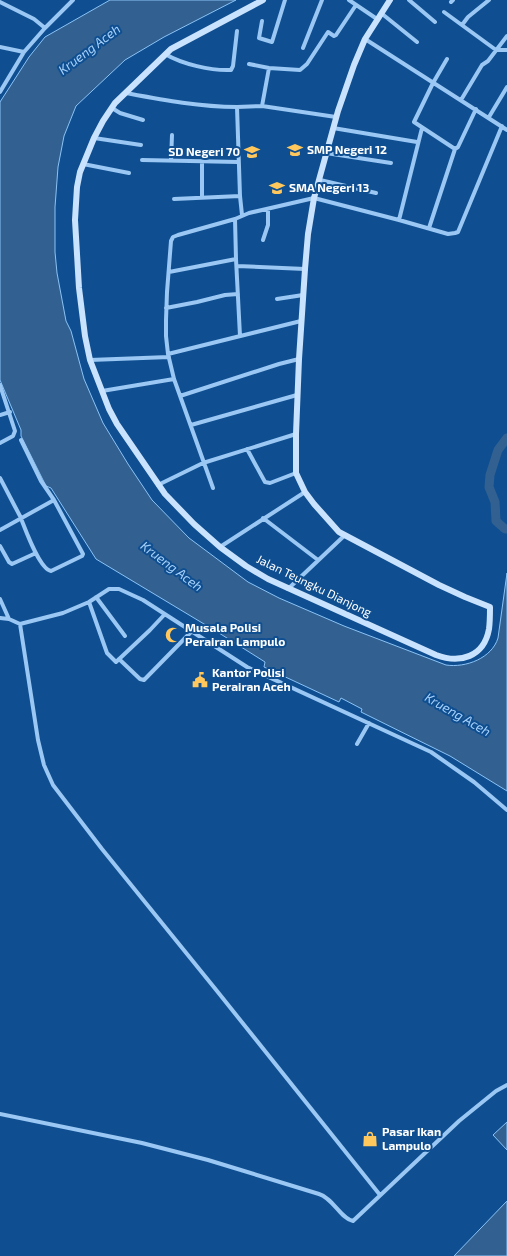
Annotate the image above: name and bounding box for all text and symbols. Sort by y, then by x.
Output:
water label: Krueng Aceh [55,20,123,78]
school or university icon: SMP Negeri 12 [286,141,304,159]
place label: SMP Negeri 12 [307,142,387,156]
school or university icon: SD Negeri 70 [243,143,261,161]
place label: SD Negeri 70 [168,144,240,158]
school or university icon: SMA Negeri 13 [268,179,286,197]
place label: SMA Negeri 13 [289,180,369,194]
water label: Krueng Aceh [138,537,206,595]
street label: Jalan Teungku Dianjong [254,551,375,620]
place label: Musala Polisi Perairan Lampulo [185,620,285,648]
mosque icon: Musala Polisi Perairan Lampulo [164,626,182,644]
place label: Kantor Polisi Perairan Aceh [212,665,291,693]
public building icon: Kantor Polisi Perairan Aceh [191,671,209,689]
water label: Krueng Aceh [422,689,494,739]
place label: Pasar Ikan Lampulo [382,1124,441,1152]
shop icon: Pasar Ikan Lampulo [361,1130,379,1148]

